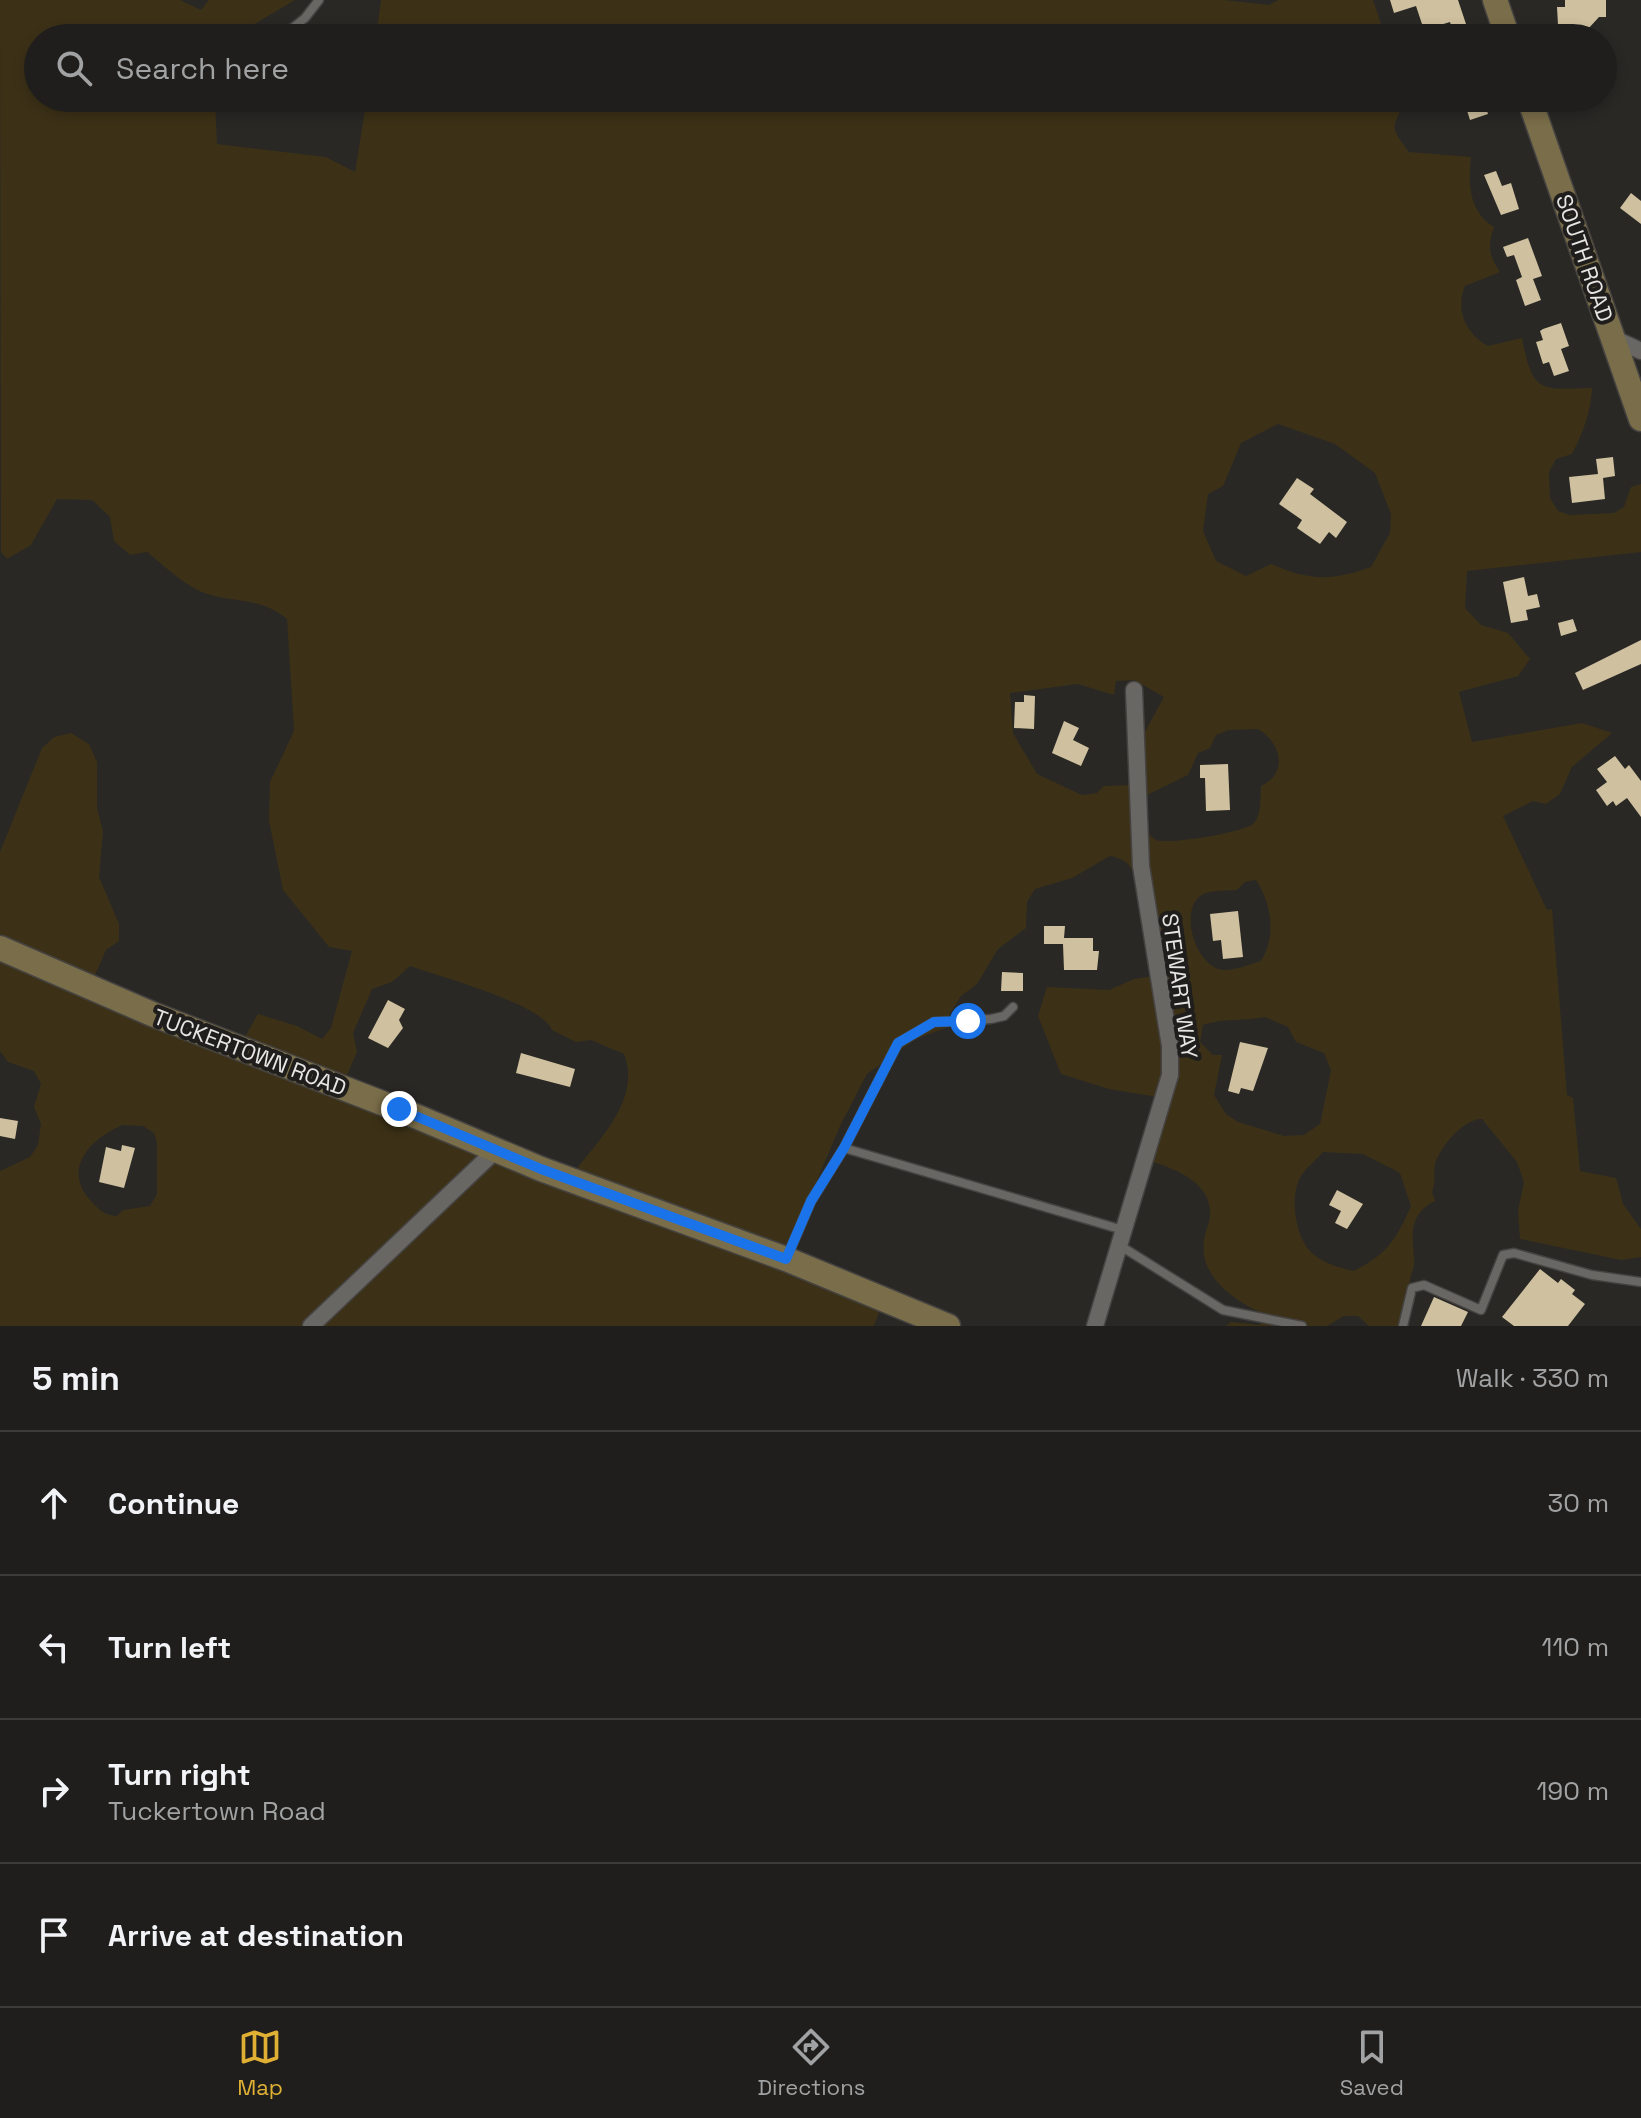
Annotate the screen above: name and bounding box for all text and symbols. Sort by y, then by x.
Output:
search box [24,24,1617,112]
icon: search [52,46,96,90]
text: Search here [116,49,289,88]
street label: SOUTH ROAD [1550,191,1620,325]
street label: STEWART WAY [1156,912,1204,1061]
street label: TUCKERTOWN ROAD [150,1002,350,1102]
route start [950,1003,986,1039]
route end [381,1091,417,1127]
text: 5 min [32,1357,120,1400]
text: Walk · 330 m [1456,1361,1609,1395]
icon: ahead [32,1481,76,1525]
text: Continue [108,1484,239,1523]
text: 30 m [1548,1486,1609,1520]
icon: left [32,1625,76,1669]
text: Turn left [108,1628,231,1667]
text: 110 m [1542,1630,1609,1664]
text: Turn right [108,1755,251,1794]
icon: right [32,1769,76,1813]
text: 190 m [1537,1774,1609,1808]
text: Tuckertown Road [108,1794,326,1828]
icon: arrive [32,1913,76,1957]
text: Arrive at destination [108,1916,404,1955]
tab: Map [237,2025,283,2101]
tab: Directions [757,2025,865,2101]
tab: Saved [1340,2025,1404,2101]

